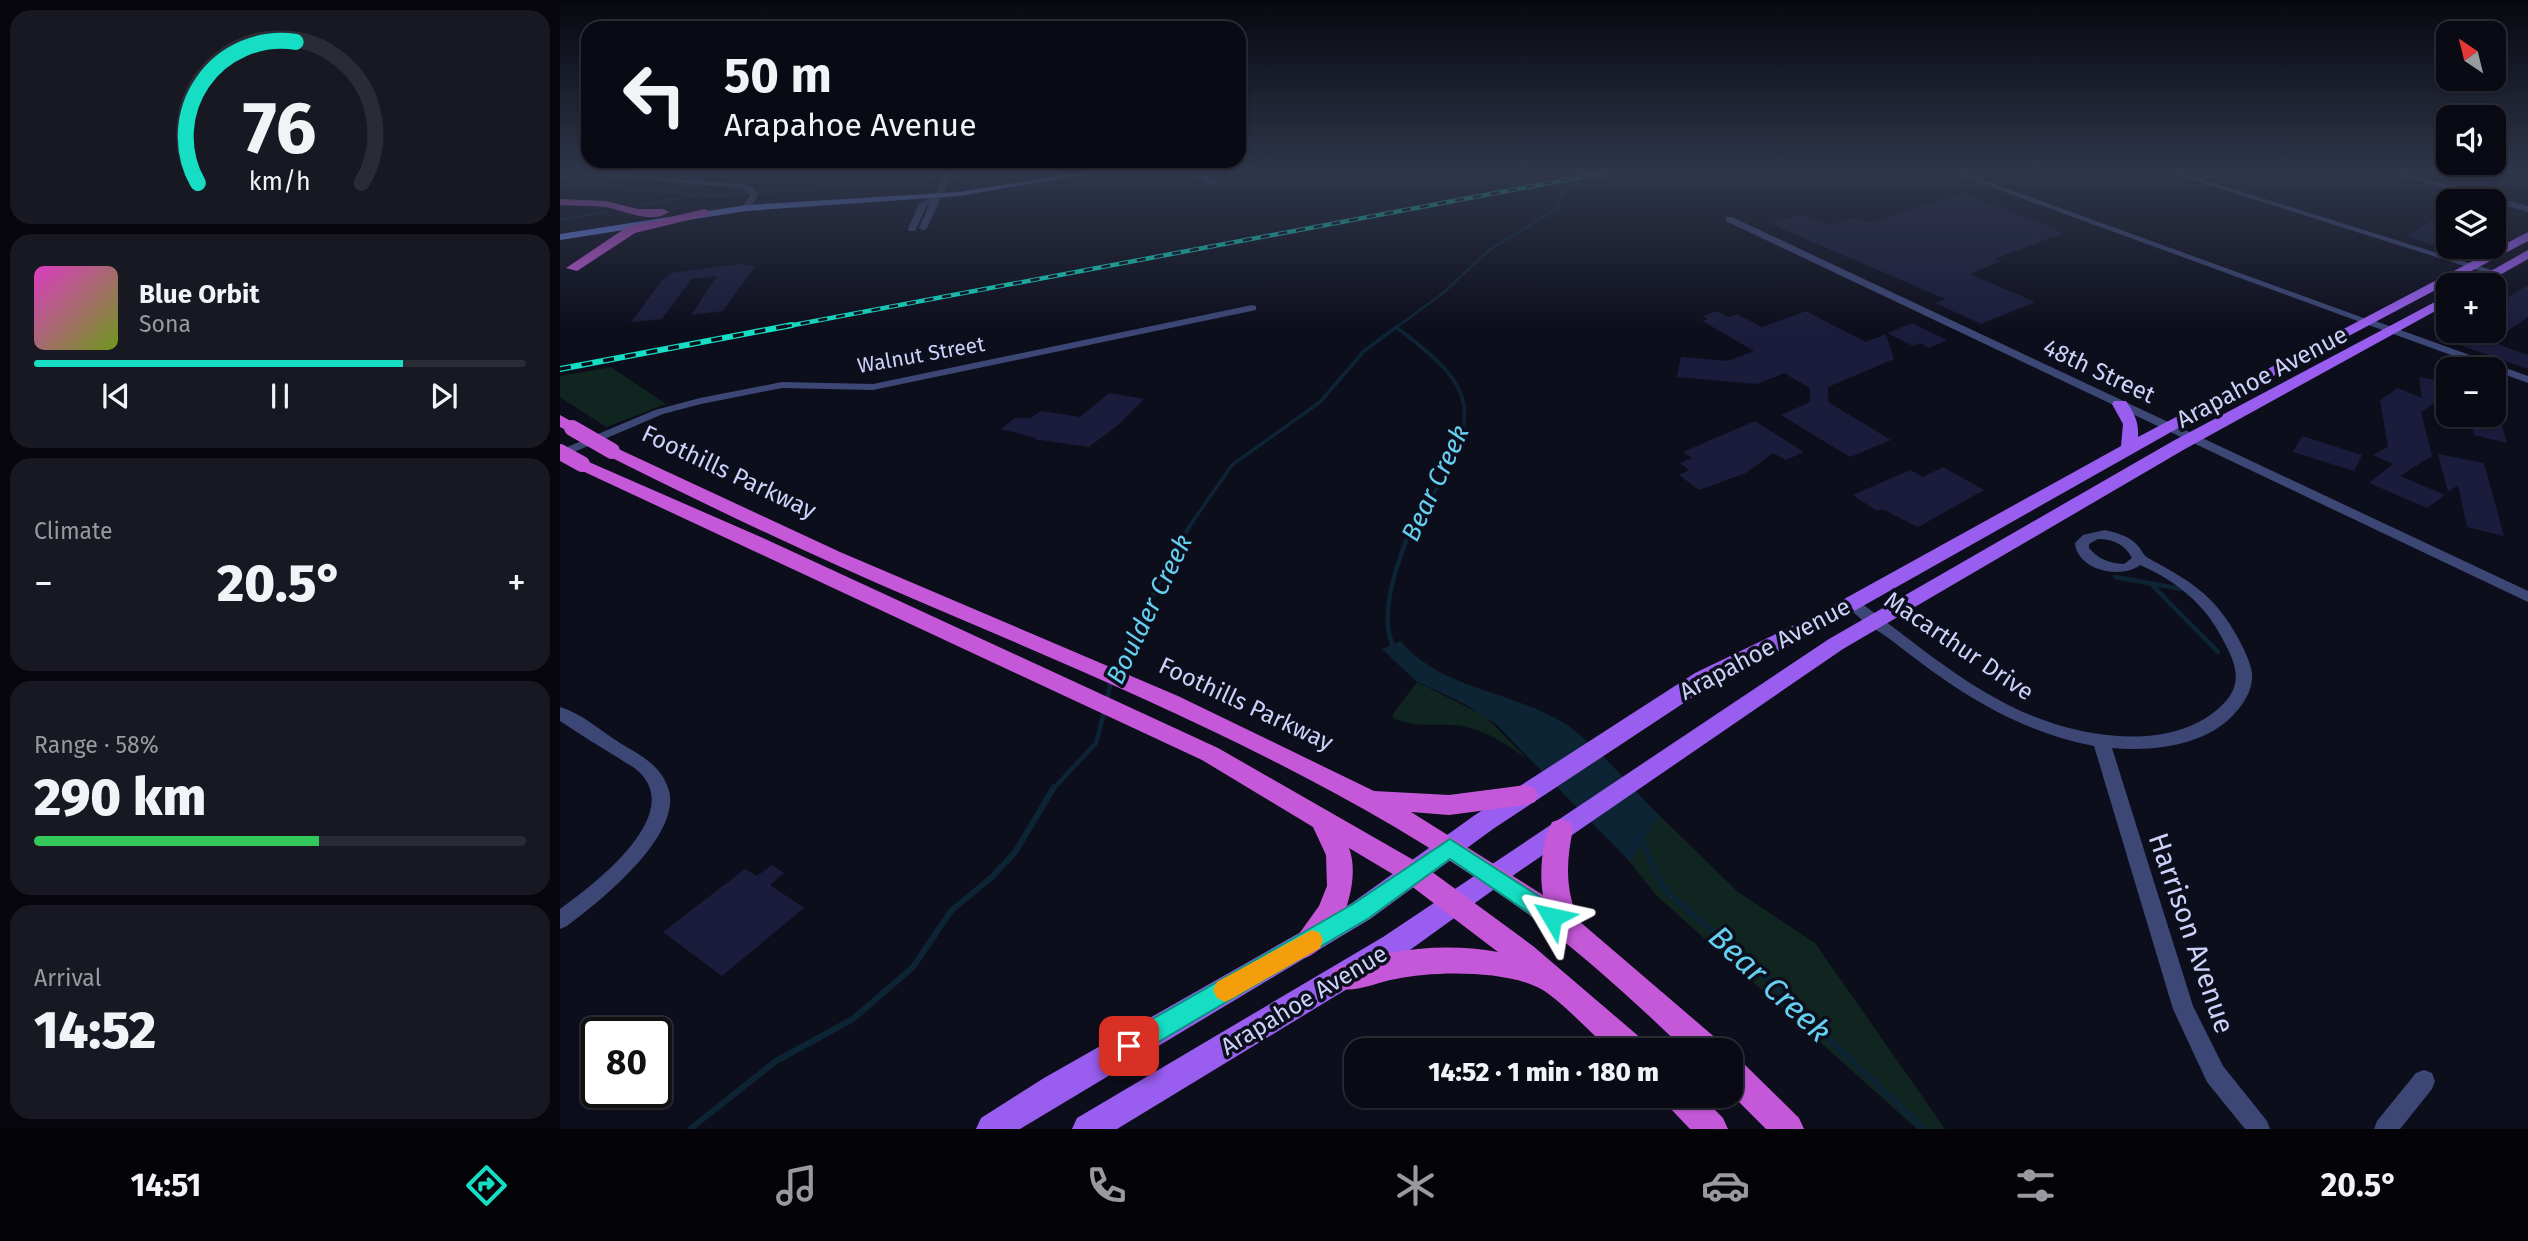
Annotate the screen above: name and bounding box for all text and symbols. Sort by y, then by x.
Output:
north arrow [2436,21,2506,91]
map controls [2436,21,2506,427]
text: 50 m [724,46,832,105]
icon: left [609,49,700,140]
text: 76 [243,85,317,172]
button: sound [2436,105,2506,175]
text: Arapahoe Avenue [724,106,977,144]
text: km/h [249,167,311,197]
button: layers [2436,189,2506,259]
button: + [2436,273,2506,343]
text: Blue Orbit [139,279,259,310]
text: Sona [139,310,191,338]
street label: Arapahoe Avenue [2172,320,2352,434]
street label: Walnut Street [855,331,987,379]
street label: 48th Street [2039,333,2160,409]
button: − [2436,357,2506,427]
icon: previous [97,377,135,415]
icon: pause [261,377,299,415]
icon: next [425,377,463,415]
street label: Foothills Parkway [638,419,821,525]
water label: Bear Creek [1395,420,1476,546]
text: Climate [34,517,113,545]
water label: Boulder Creek [1100,529,1199,689]
text: 20.5° [217,552,343,615]
text: − [34,560,53,606]
text: + [507,560,526,606]
street label: Macarthur Drive [1879,586,2039,706]
street label: Arapahoe Avenue [1675,592,1855,706]
street label: Foothills Parkway [1155,651,1338,757]
text: Range · 58% [34,731,159,759]
text: 290 km [34,766,206,829]
street label: Harrison Avenue [2142,829,2241,1038]
position arrow [1515,880,1589,954]
water label: Bear Creek [1701,918,1839,1050]
street label: Arapahoe Avenue [1216,939,1392,1061]
text: Arrival [34,964,101,992]
text: 14:52 [34,999,156,1062]
pin [1099,1016,1159,1076]
speed limit sign: 80 [581,1017,672,1108]
icon: arrive [1110,1027,1148,1065]
text: 14:52 · 1 min · 180 m [1428,1057,1659,1088]
icon: directions [462,1161,511,1210]
icon: music [772,1161,821,1210]
icon: phone [1082,1161,1131,1210]
icon: climate [1391,1161,1440,1210]
icon: car [1701,1161,1750,1210]
icon: filters [2011,1161,2060,1210]
text: 14:51 [130,1166,201,1204]
text: 20.5° [2321,1166,2398,1204]

